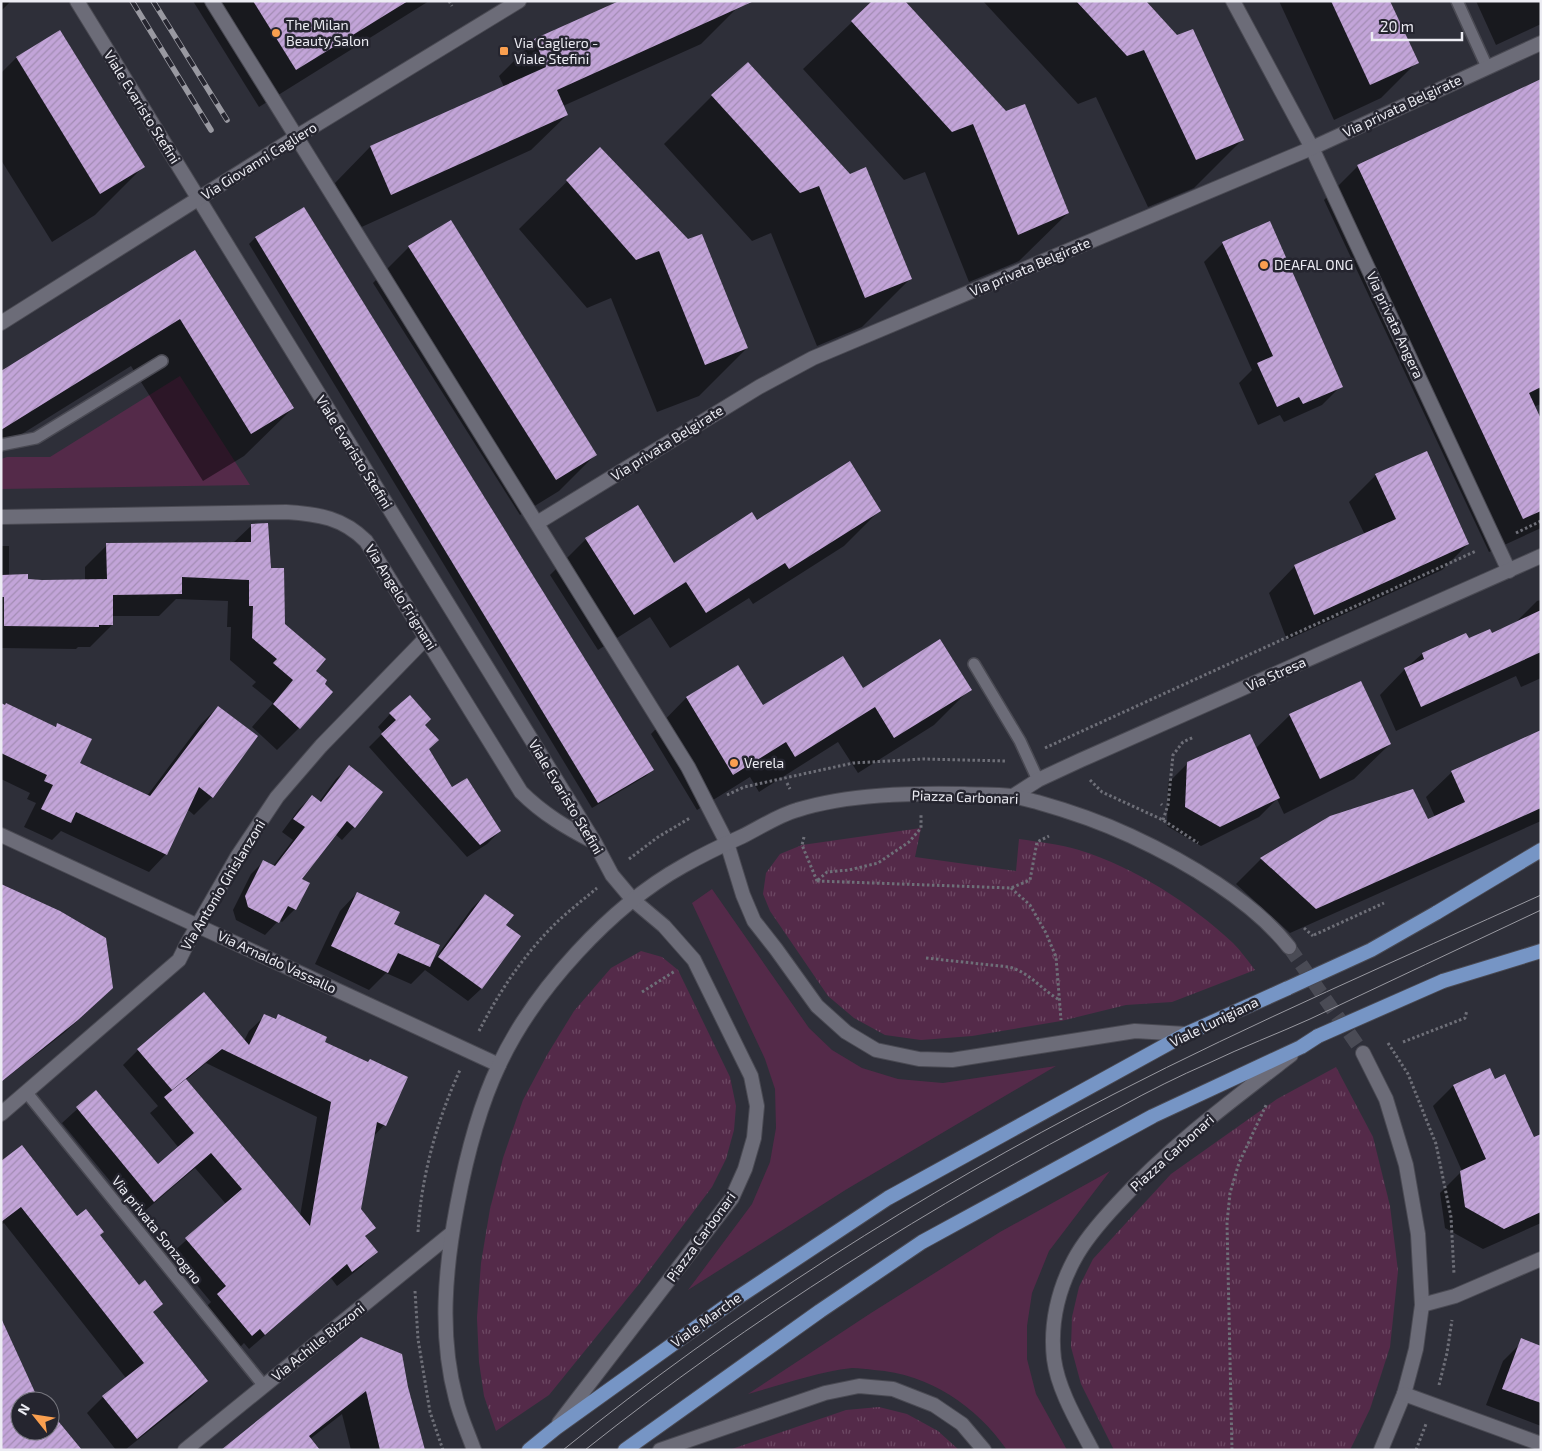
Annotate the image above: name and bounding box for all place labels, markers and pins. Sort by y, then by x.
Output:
place label: The Milan Beauty Salon [286,16,369,49]
marker: The Milan Beauty Salon [270,27,282,39]
place label: Via Cagliero - Viale Stefini [514,34,598,67]
marker: Via Cagliero - Viale Stefini [498,45,510,57]
place label: DEAFAL ONG [1274,256,1353,273]
marker: DEAFAL ONG [1258,259,1270,271]
place label: Verela [744,754,784,771]
marker: Verela [728,757,740,769]

